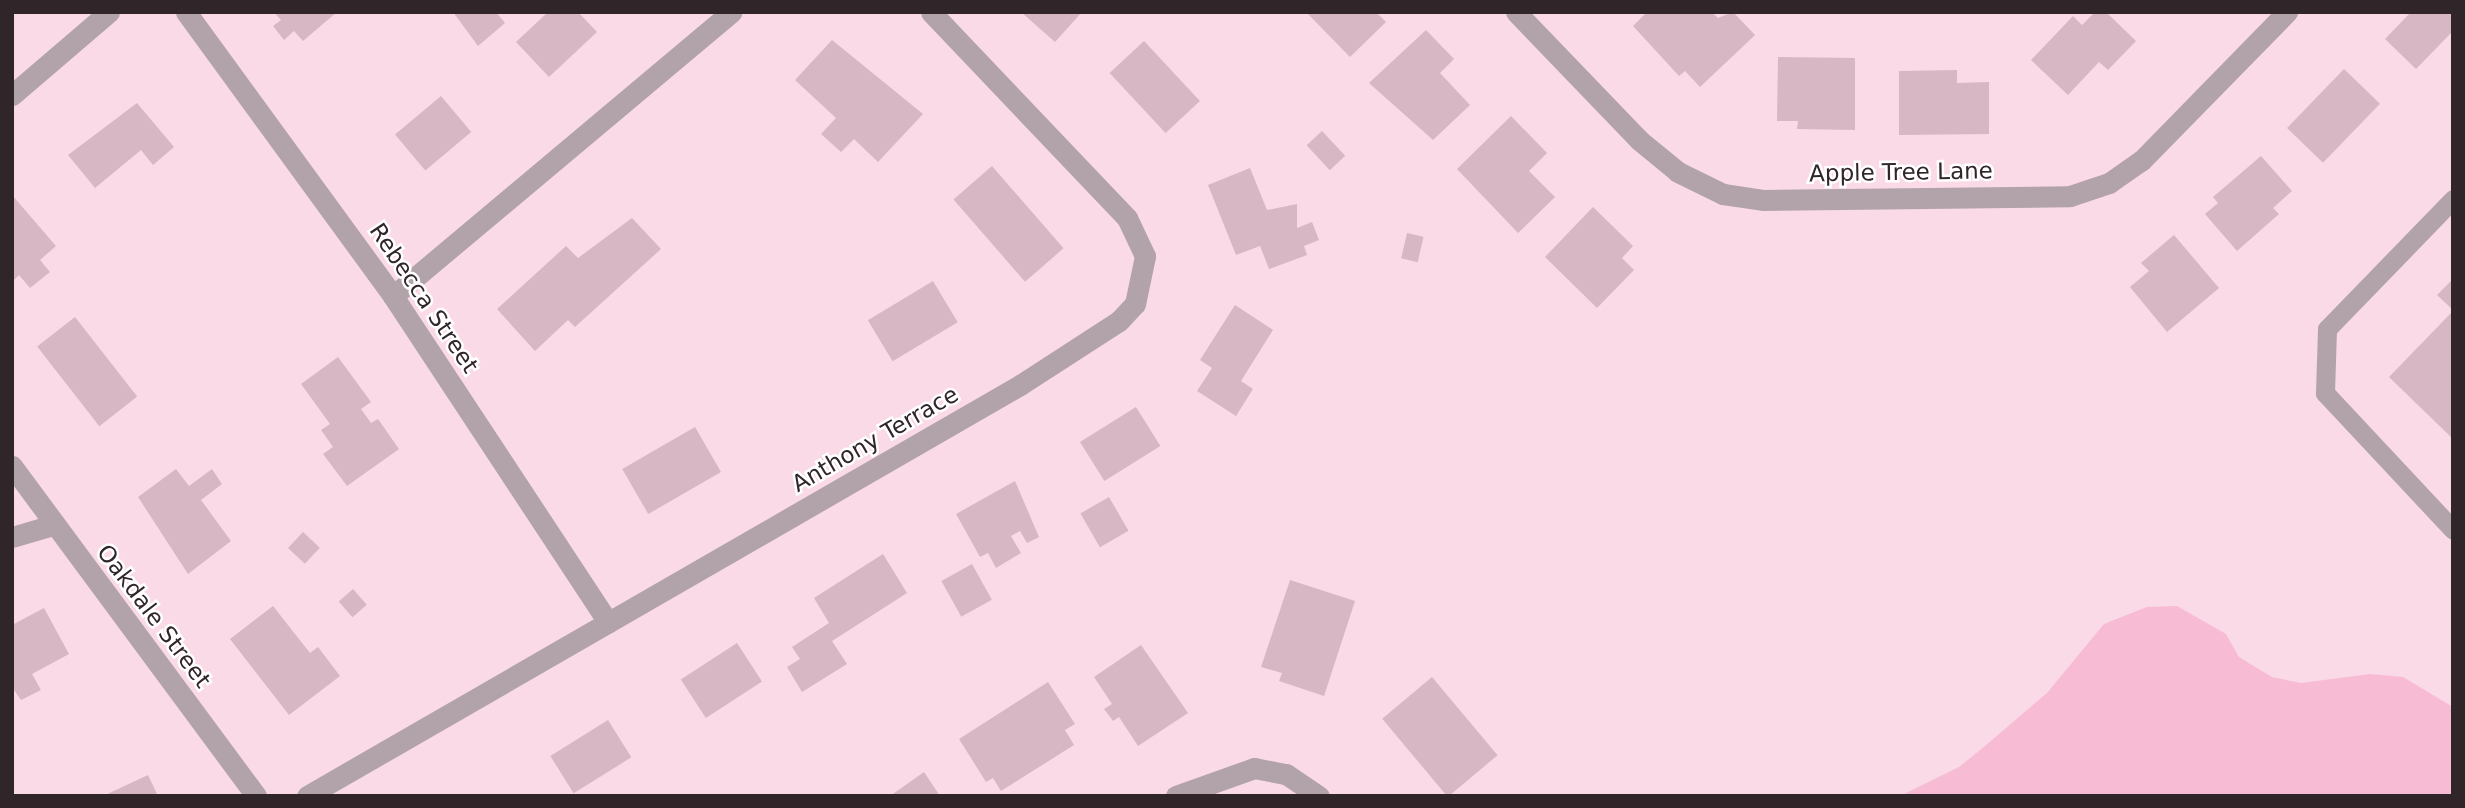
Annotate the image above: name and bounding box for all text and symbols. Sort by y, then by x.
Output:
street label: Apple Tree Lane [1809,157,1993,187]
street label: Rebecca Street [364,218,484,378]
street label: Anthony Terrace [787,380,963,498]
street label: Oakdale Street [91,539,217,693]

